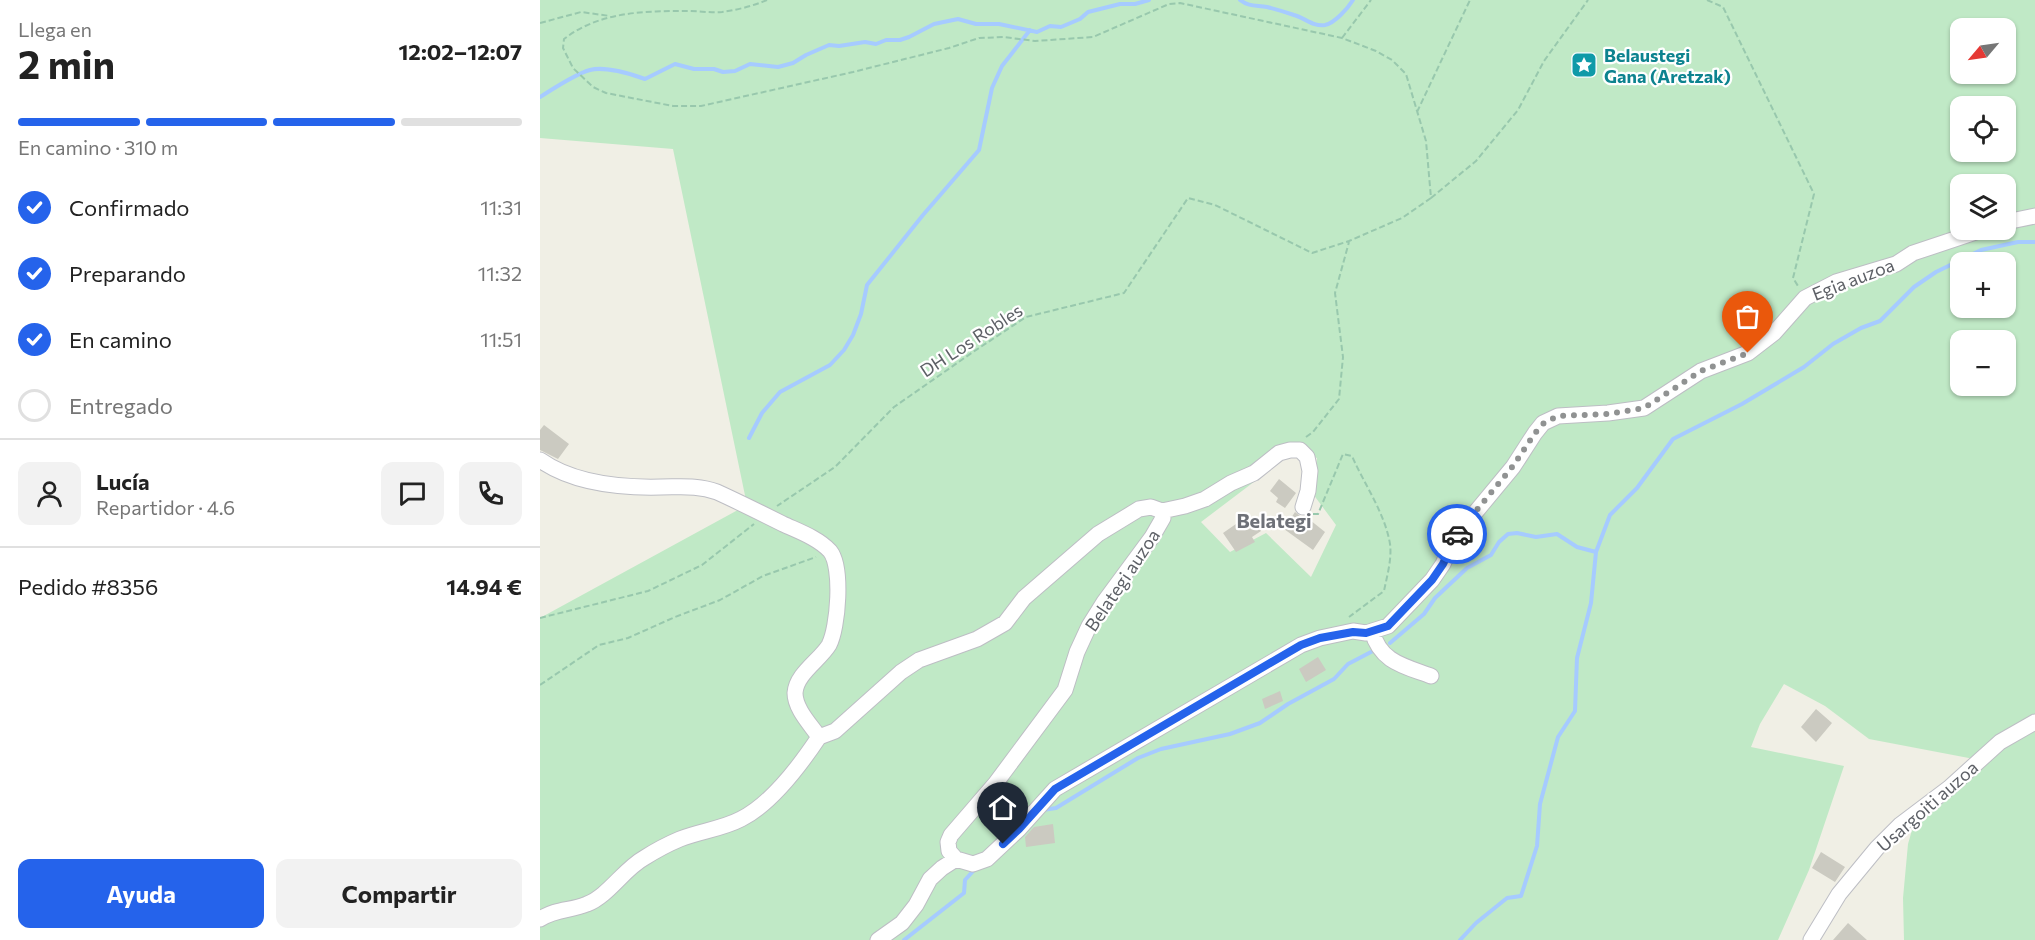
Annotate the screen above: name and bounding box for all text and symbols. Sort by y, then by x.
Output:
text: Llega en [18,17,92,41]
north arrow [1950,18,2016,84]
map controls [1950,18,2016,396]
text: 12:02–12:07 [398,38,522,65]
text: 2 min [18,39,115,87]
place label: Belaustegi Gana (Aretzak) [1604,44,1731,87]
place icon: Belaustegi Gana (Aretzak) [1569,50,1599,80]
button: locate [1950,96,2016,162]
text: En camino · 310 m [18,135,178,159]
button: layers [1950,174,2016,240]
icon: check [18,191,51,224]
text: Confirmado [69,194,190,221]
text: 11:31 [480,195,522,219]
button: + [1950,252,2016,318]
street label: Egia auzoa [1809,253,1897,305]
icon: check [18,257,51,290]
text: Preparando [69,260,186,287]
text: 11:32 [478,261,522,285]
pin [1722,291,1773,353]
street label: DH Los Robles [916,299,1026,381]
icon: bag [1731,300,1764,333]
icon: check [18,323,51,356]
text: En camino [69,326,172,353]
text: 11:51 [480,327,522,351]
button: − [1950,330,2016,396]
text: Entregado [69,392,173,419]
button: person [18,462,81,525]
button: chat [381,462,444,525]
button: phone [459,462,522,525]
text: Lucía [96,468,150,495]
text: Repartidor · 4.6 [96,495,235,519]
courier [1427,504,1487,564]
district label: Belategi [1236,508,1312,532]
icon: car [1441,518,1474,551]
street label: Belategi auzoa [1080,525,1164,635]
text: Pedido #8356 [18,573,158,600]
text: 14.94 € [446,573,522,600]
street label: Usargoiti auzoa [1872,756,1982,856]
pin [977,782,1028,844]
icon: home [986,791,1019,824]
button: Ayuda [18,859,264,928]
button: Compartir [276,859,522,928]

